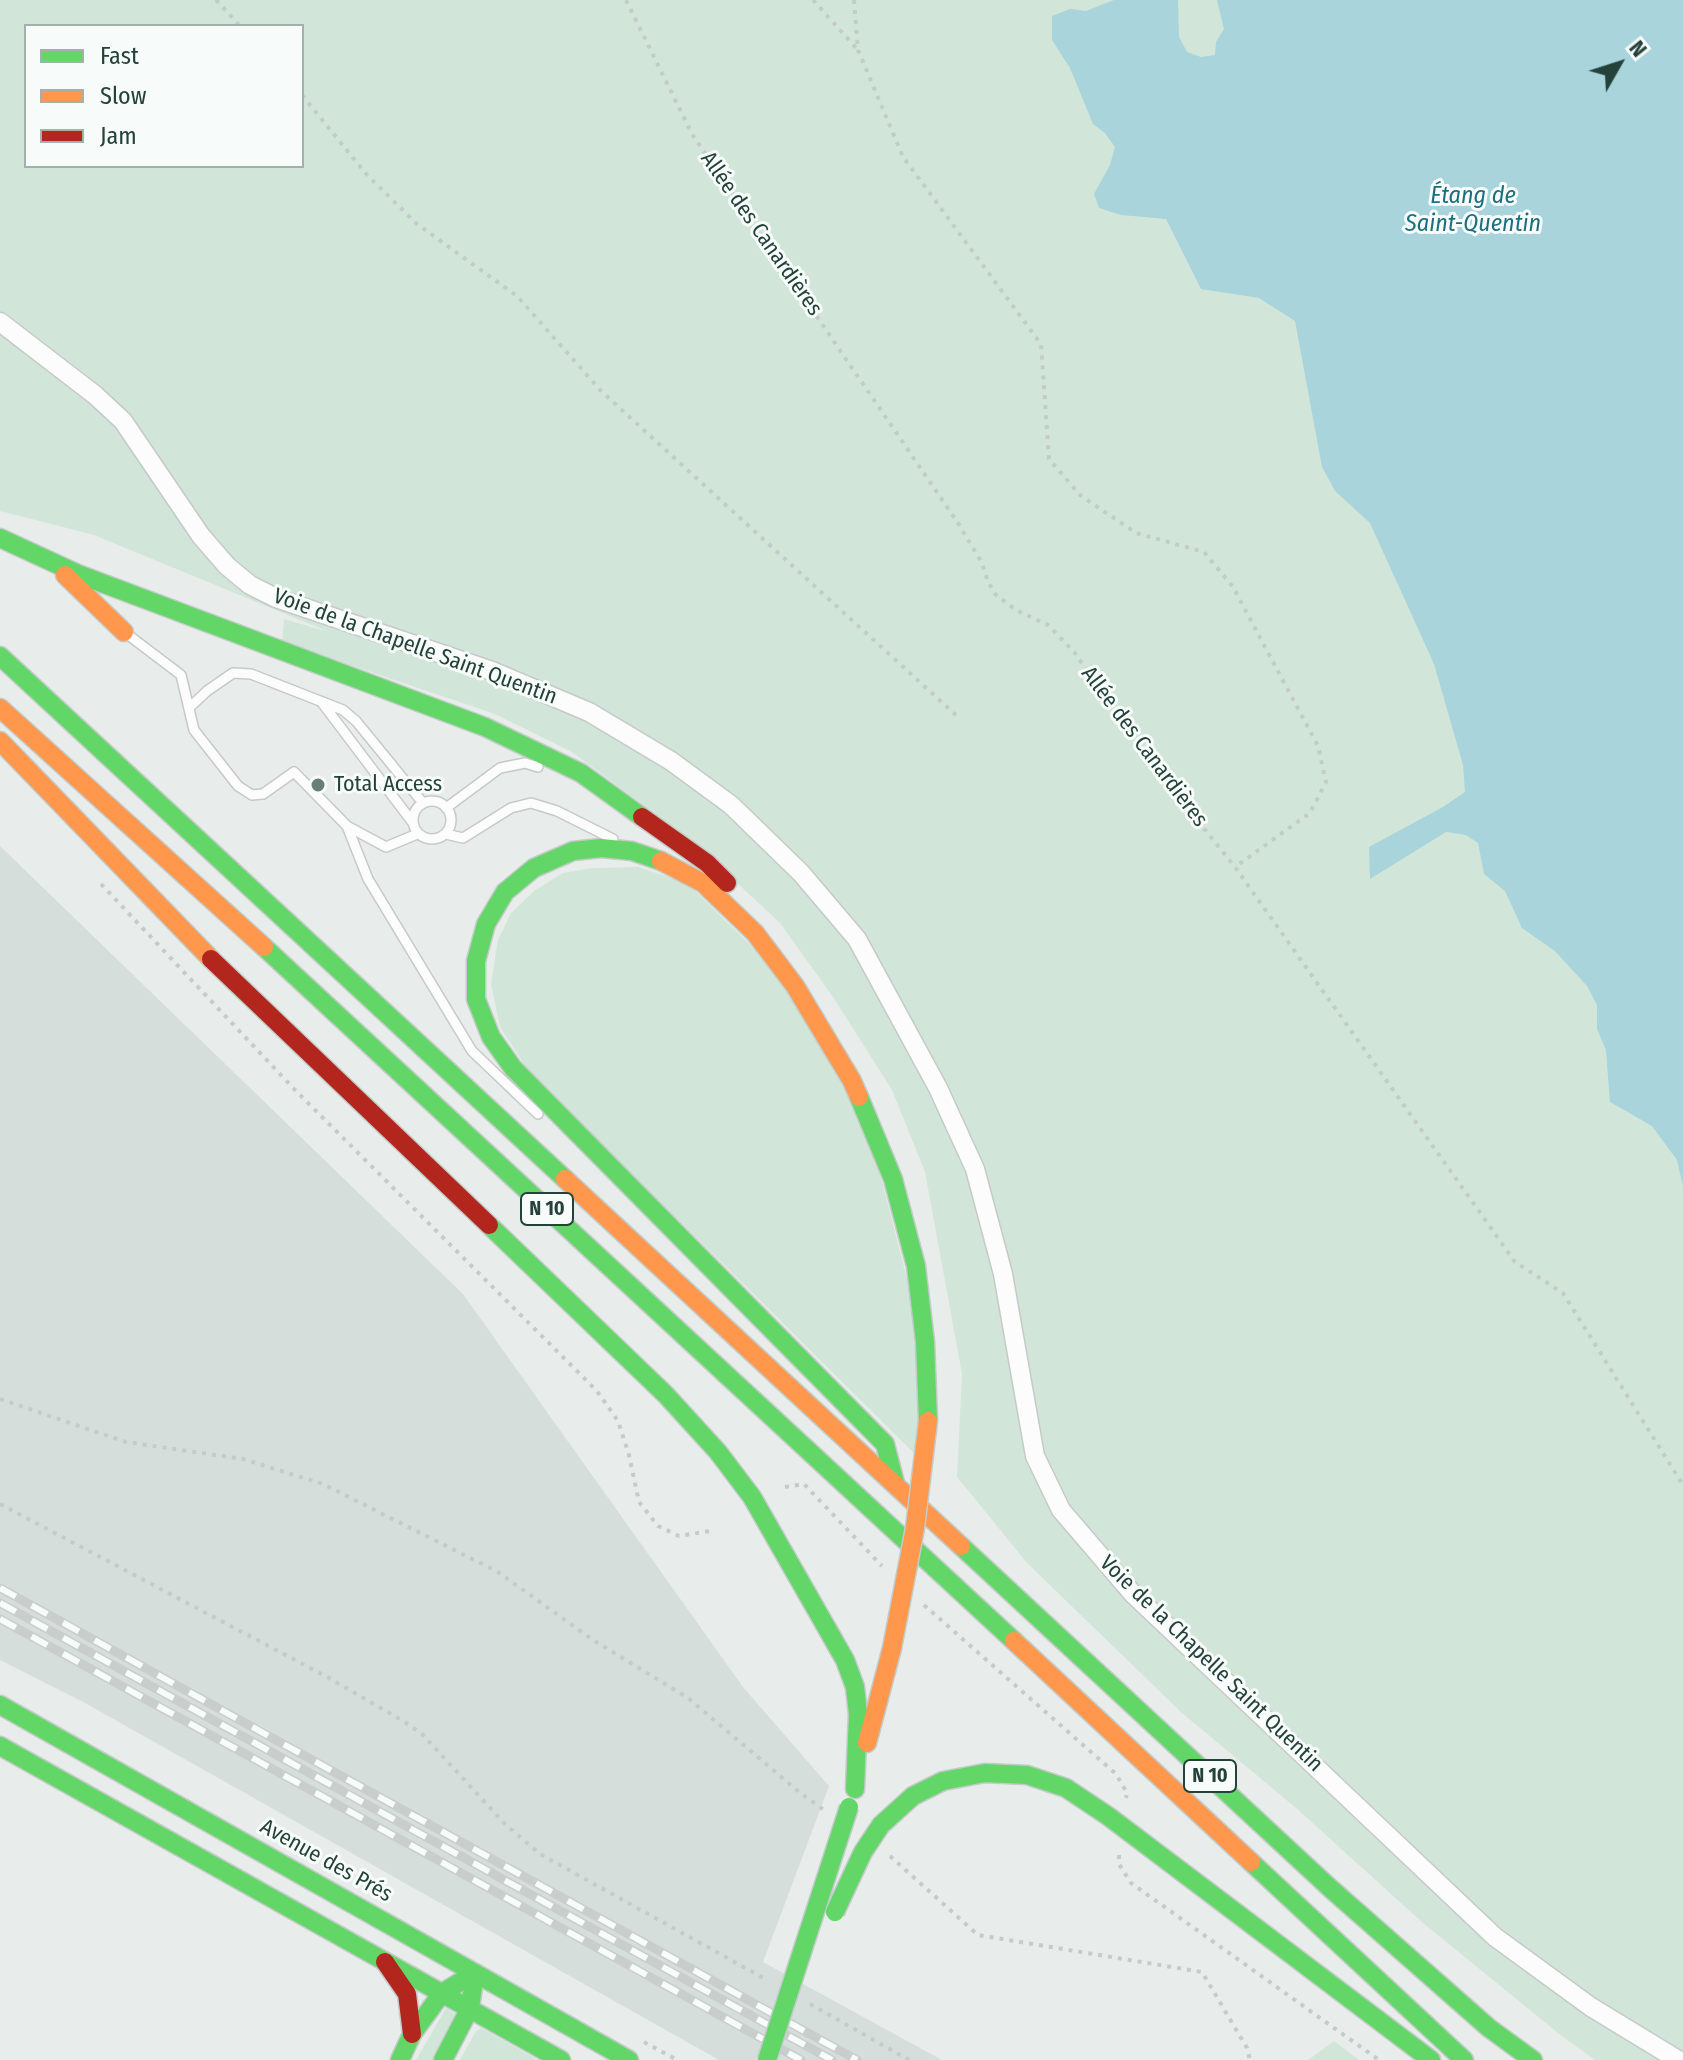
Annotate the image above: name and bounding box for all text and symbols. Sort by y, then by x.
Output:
legend [24,24,304,168]
north arrow [1579,24,1659,104]
text: N [1623,35,1653,62]
text: Fast [100,42,139,70]
text: Slow [100,82,146,110]
text: Jam [100,122,137,150]
street label: Allée des Canardières [695,147,827,321]
water label: Étang de Saint-Quentin [1405,182,1541,238]
street label: Voie de la Chapelle Saint Quentin [270,583,560,711]
street label: Allée des Canardières [1075,662,1213,832]
place label: Total Access [334,772,442,798]
marker: Total Access [309,776,327,794]
road number: N 10 [521,1193,573,1225]
street label: Voie de la Chapelle Saint Quentin [1094,1550,1328,1778]
road number: N 10 [1184,1760,1236,1792]
street label: Avenue des Prés [255,1814,397,1908]

